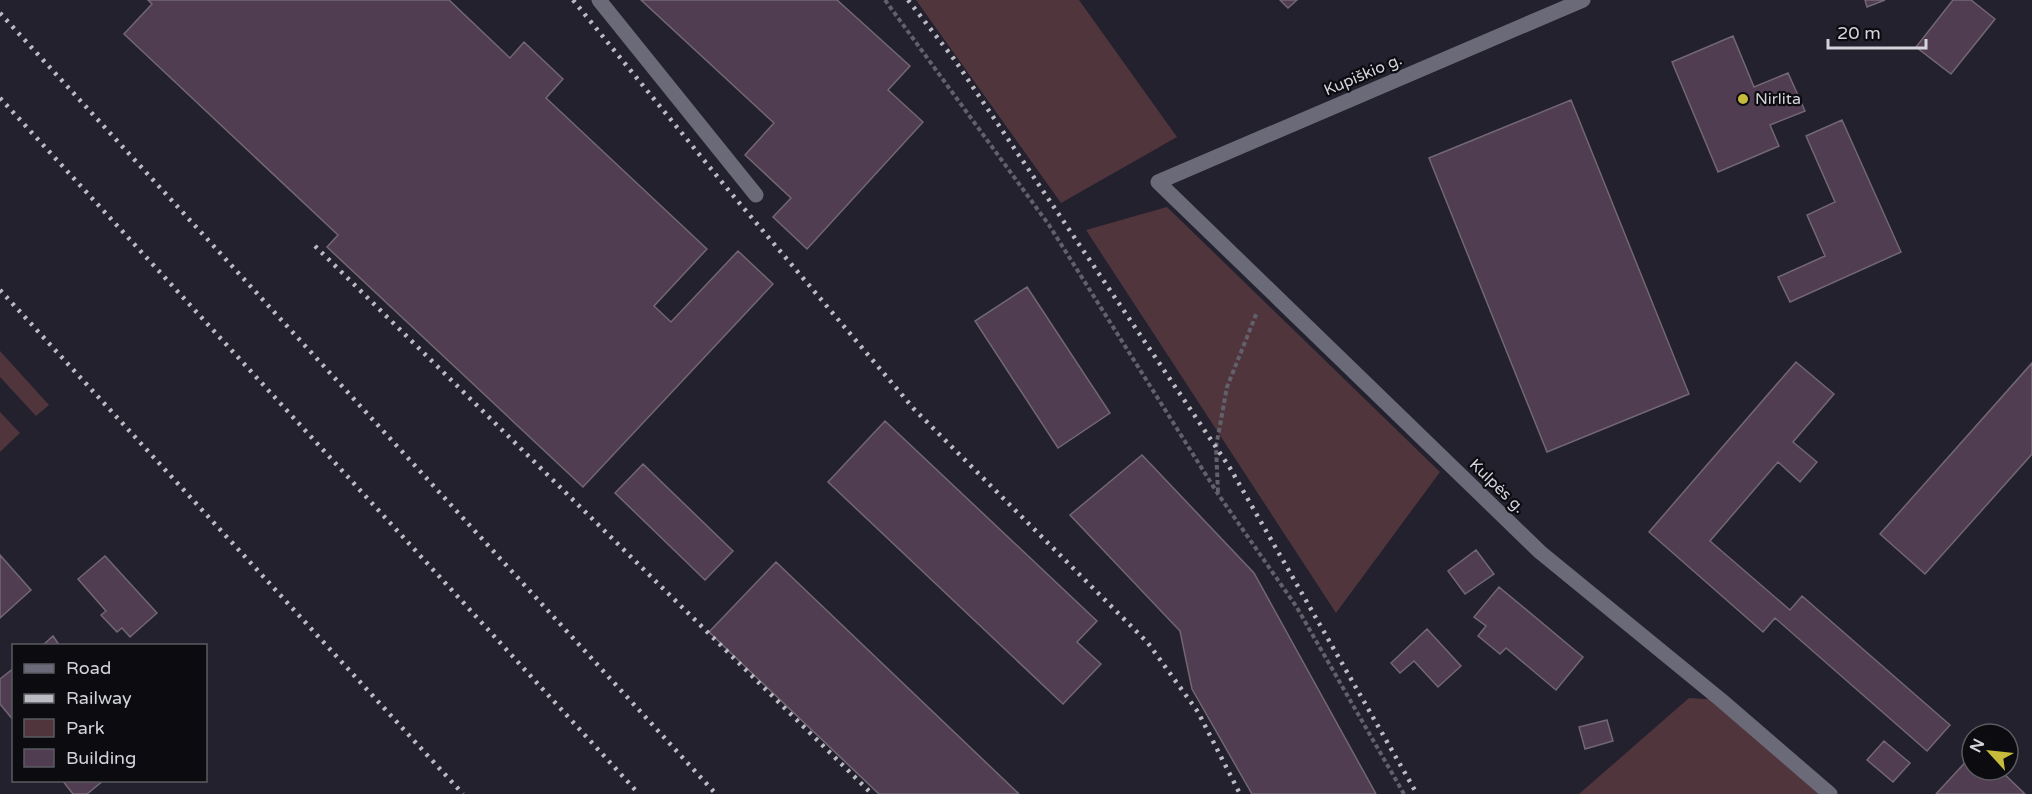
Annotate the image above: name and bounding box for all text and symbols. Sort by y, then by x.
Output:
scale bar [1828,12,1926,50]
text: 20 m [1837,22,1881,44]
street label: Kupiškio g. [1321,50,1405,100]
place label: Nirlita [1755,89,1801,109]
marker: Nirlita [1736,92,1750,106]
street label: Kulpės g. [1465,455,1529,517]
legend [12,644,207,782]
text: Road [66,657,111,679]
text: Railway [66,687,132,709]
text: Park [66,717,105,739]
north arrow [1960,722,2020,782]
text: N [1966,735,1989,756]
text: Building [66,747,136,769]

